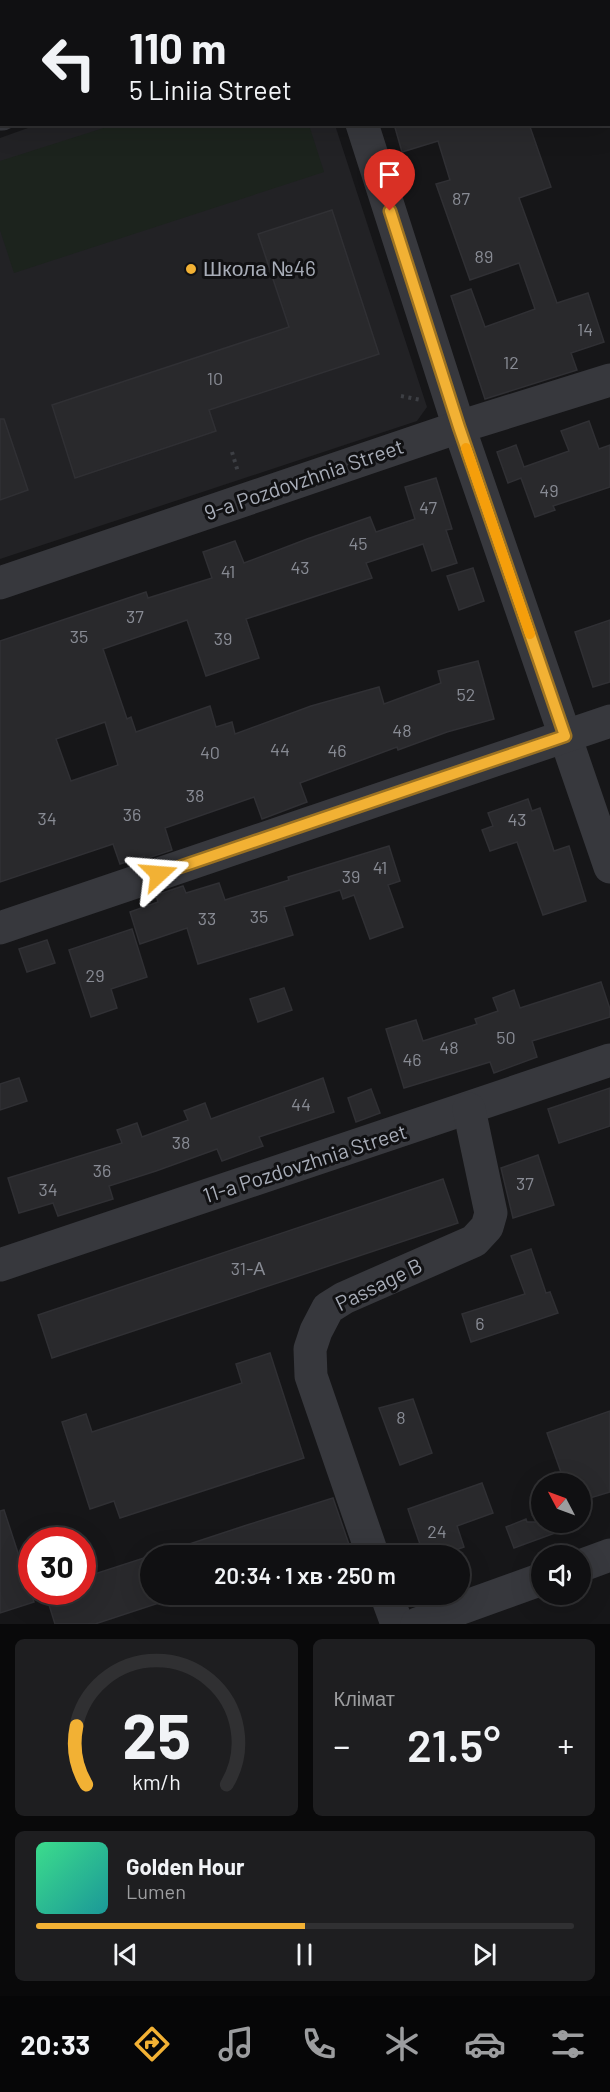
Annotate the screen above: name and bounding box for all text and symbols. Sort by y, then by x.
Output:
text: 110 m [129,22,226,72]
icon: left [30,24,108,102]
text: 5 Liniia Street [129,73,292,105]
pin [364,149,415,211]
icon: arrive [373,158,406,191]
house number: 87 [452,187,470,209]
house number: 89 [475,245,493,267]
place label: Школа №46 [203,255,316,280]
marker: Школа №46 [184,262,198,276]
house number: 14 [577,318,593,340]
house number: 12 [503,351,519,373]
house number: 10 [207,367,223,389]
street label: 9-a Pozdovzhnia Street [201,433,406,524]
house number: 49 [539,479,559,501]
house number: 47 [419,496,437,518]
house number: 45 [348,532,368,554]
house number: 43 [290,556,310,578]
house number: 41 [221,560,235,582]
house number: 37 [126,605,144,627]
house number: 35 [70,625,88,647]
house number: 39 [214,627,232,649]
house number: 52 [457,683,475,705]
house number: 48 [392,719,412,741]
house number: 44 [270,738,290,760]
house number: 46 [327,739,347,761]
house number: 40 [200,741,220,763]
house number: 38 [186,784,204,806]
house number: 36 [123,803,141,825]
house number: 34 [37,807,57,829]
house number: 43 [507,808,527,830]
position arrow [127,842,191,906]
house number: 41 [373,856,387,878]
house number: 39 [342,865,360,887]
house number: 35 [250,905,268,927]
house number: 33 [198,907,216,929]
house number: 29 [85,964,105,986]
house number: 50 [496,1026,516,1048]
house number: 48 [439,1036,459,1058]
house number: 46 [402,1048,422,1070]
house number: 44 [291,1093,311,1115]
street label: 11-a Pozdovzhnia Street [199,1118,410,1207]
house number: 38 [172,1131,190,1153]
house number: 36 [93,1159,111,1181]
house number: 37 [516,1172,534,1194]
house number: 34 [38,1178,58,1200]
street label: Passage B [331,1252,426,1315]
house number: 31-А [231,1257,265,1279]
house number: 6 [475,1312,485,1334]
house number: 8 [396,1406,406,1428]
north arrow [531,1473,591,1533]
map controls [531,1473,591,1605]
house number: 24 [427,1520,447,1542]
speed limit sign: 30 [18,1527,96,1605]
button: sound [531,1545,591,1605]
text: 20:34 · 1 хв · 250 m [214,1562,396,1588]
text: Клімат [334,1686,395,1710]
text: 25 [122,1697,191,1771]
text: 21.5° [407,1717,500,1771]
text: − [334,1725,350,1765]
text: + [557,1725,574,1765]
text: km/h [132,1769,181,1794]
text: Golden Hour [126,1853,244,1879]
text: Lumen [126,1879,186,1903]
icon: previous [109,1938,142,1971]
icon: pause [288,1938,321,1971]
icon: next [468,1938,501,1971]
icon: directions [131,2023,173,2065]
icon: music [215,2023,257,2065]
icon: phone [298,2023,340,2065]
icon: climate [381,2023,423,2065]
icon: car [464,2023,506,2065]
icon: filters [547,2023,589,2065]
text: 20:33 [21,2028,90,2060]

